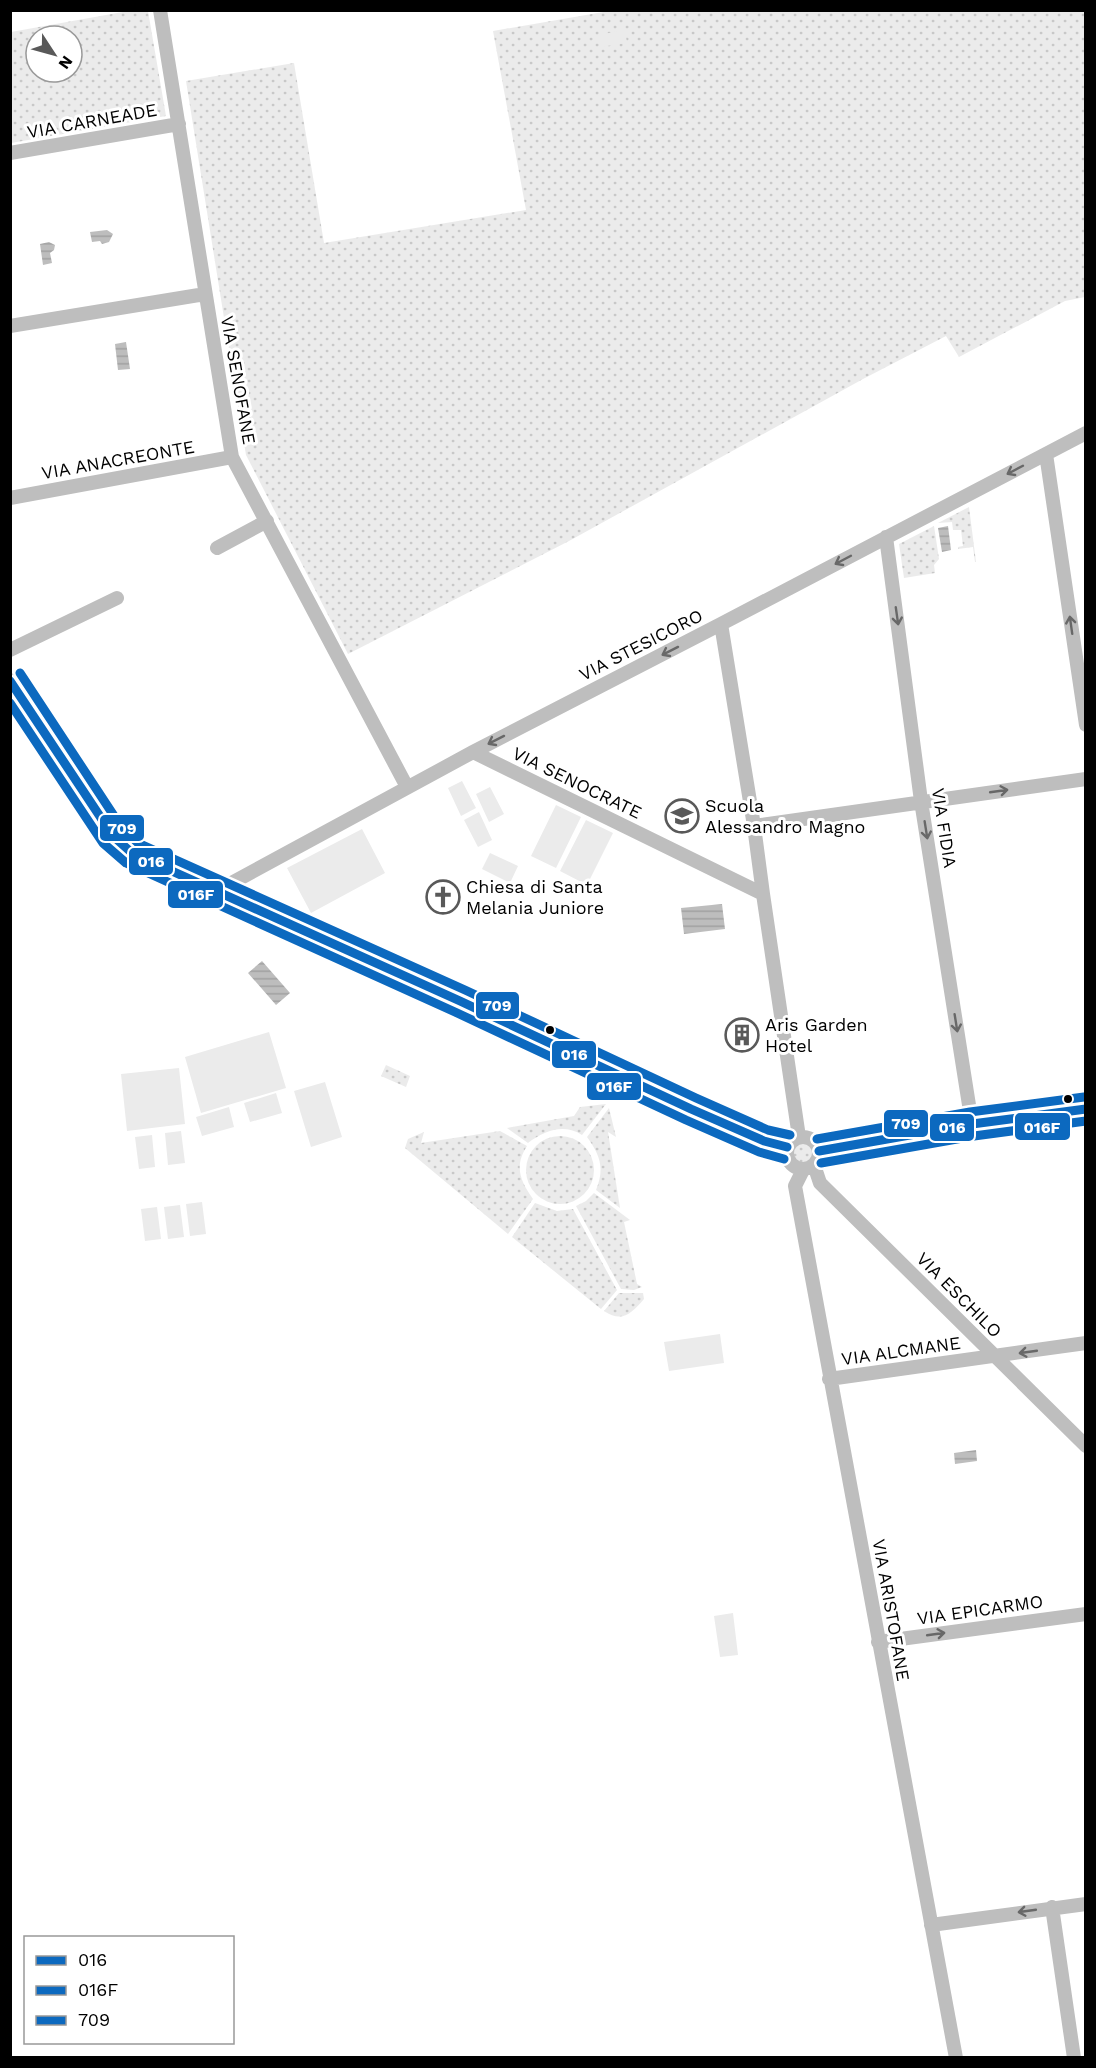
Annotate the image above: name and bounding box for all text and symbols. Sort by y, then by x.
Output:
north arrow [24,24,84,84]
text: N [55,52,77,73]
street label: VIA CARNEADE [25,99,159,142]
street label: VIA SENOFANE [217,314,260,446]
street label: VIA ANACREONTE [40,436,196,483]
one-way arrow [1007,465,1025,476]
one-way arrow [834,555,852,566]
street label: VIA STESICORO [576,604,706,685]
one-way arrow [891,606,902,625]
one-way arrow [1066,616,1077,636]
one-way arrow [661,645,679,657]
one-way arrow [488,734,506,746]
street label: VIA SENOCRATE [509,742,645,823]
one-way arrow [989,785,1009,796]
street label: VIA FIDIA [928,786,961,870]
place label: Scuola Alessandro Magno [705,795,865,837]
school or university icon: Scuola Alessandro Magno [664,798,700,834]
line badge: 709 [99,814,145,842]
text: 709 [107,819,137,838]
one-way arrow [920,820,931,839]
line badge: 016 [128,847,174,876]
text: 016 [137,852,165,871]
place label: Chiesa di Santa Melania Juniore [466,876,604,918]
church icon: Chiesa di Santa Melania Juniore [425,879,461,915]
line badge: 016F [167,880,224,909]
text: 016F [178,885,215,904]
line badge: 709 [475,991,520,1020]
text: 709 [482,996,512,1015]
one-way arrow [950,1012,961,1032]
place label: Aris Garden Hotel [765,1014,868,1056]
building icon: Aris Garden Hotel [724,1017,760,1053]
unlabelled marker [544,1024,556,1036]
line badge: 016 [551,1040,597,1069]
text: 016 [560,1045,588,1064]
line badge: 016F [586,1072,642,1101]
text: 016F [596,1077,633,1096]
unlabelled marker [1062,1093,1074,1105]
line badge: 709 [883,1109,929,1138]
line badge: 016F [1014,1112,1071,1141]
line badge: 016 [929,1113,975,1142]
text: 709 [891,1114,921,1133]
text: 016 [938,1118,966,1137]
text: 016F [1024,1118,1061,1137]
street label: VIA ESCHILO [912,1248,1006,1342]
street label: VIA ALCMANE [840,1332,962,1369]
one-way arrow [1018,1346,1038,1357]
street label: VIA ARISTOFANE [869,1537,914,1683]
street label: VIA EPICARMO [916,1590,1044,1629]
one-way arrow [926,1629,946,1640]
one-way arrow [1018,1905,1038,1916]
legend [24,1936,234,2044]
text: 016 [78,1949,107,1970]
text: 016F [78,1979,118,2000]
text: 709 [78,2009,110,2030]

